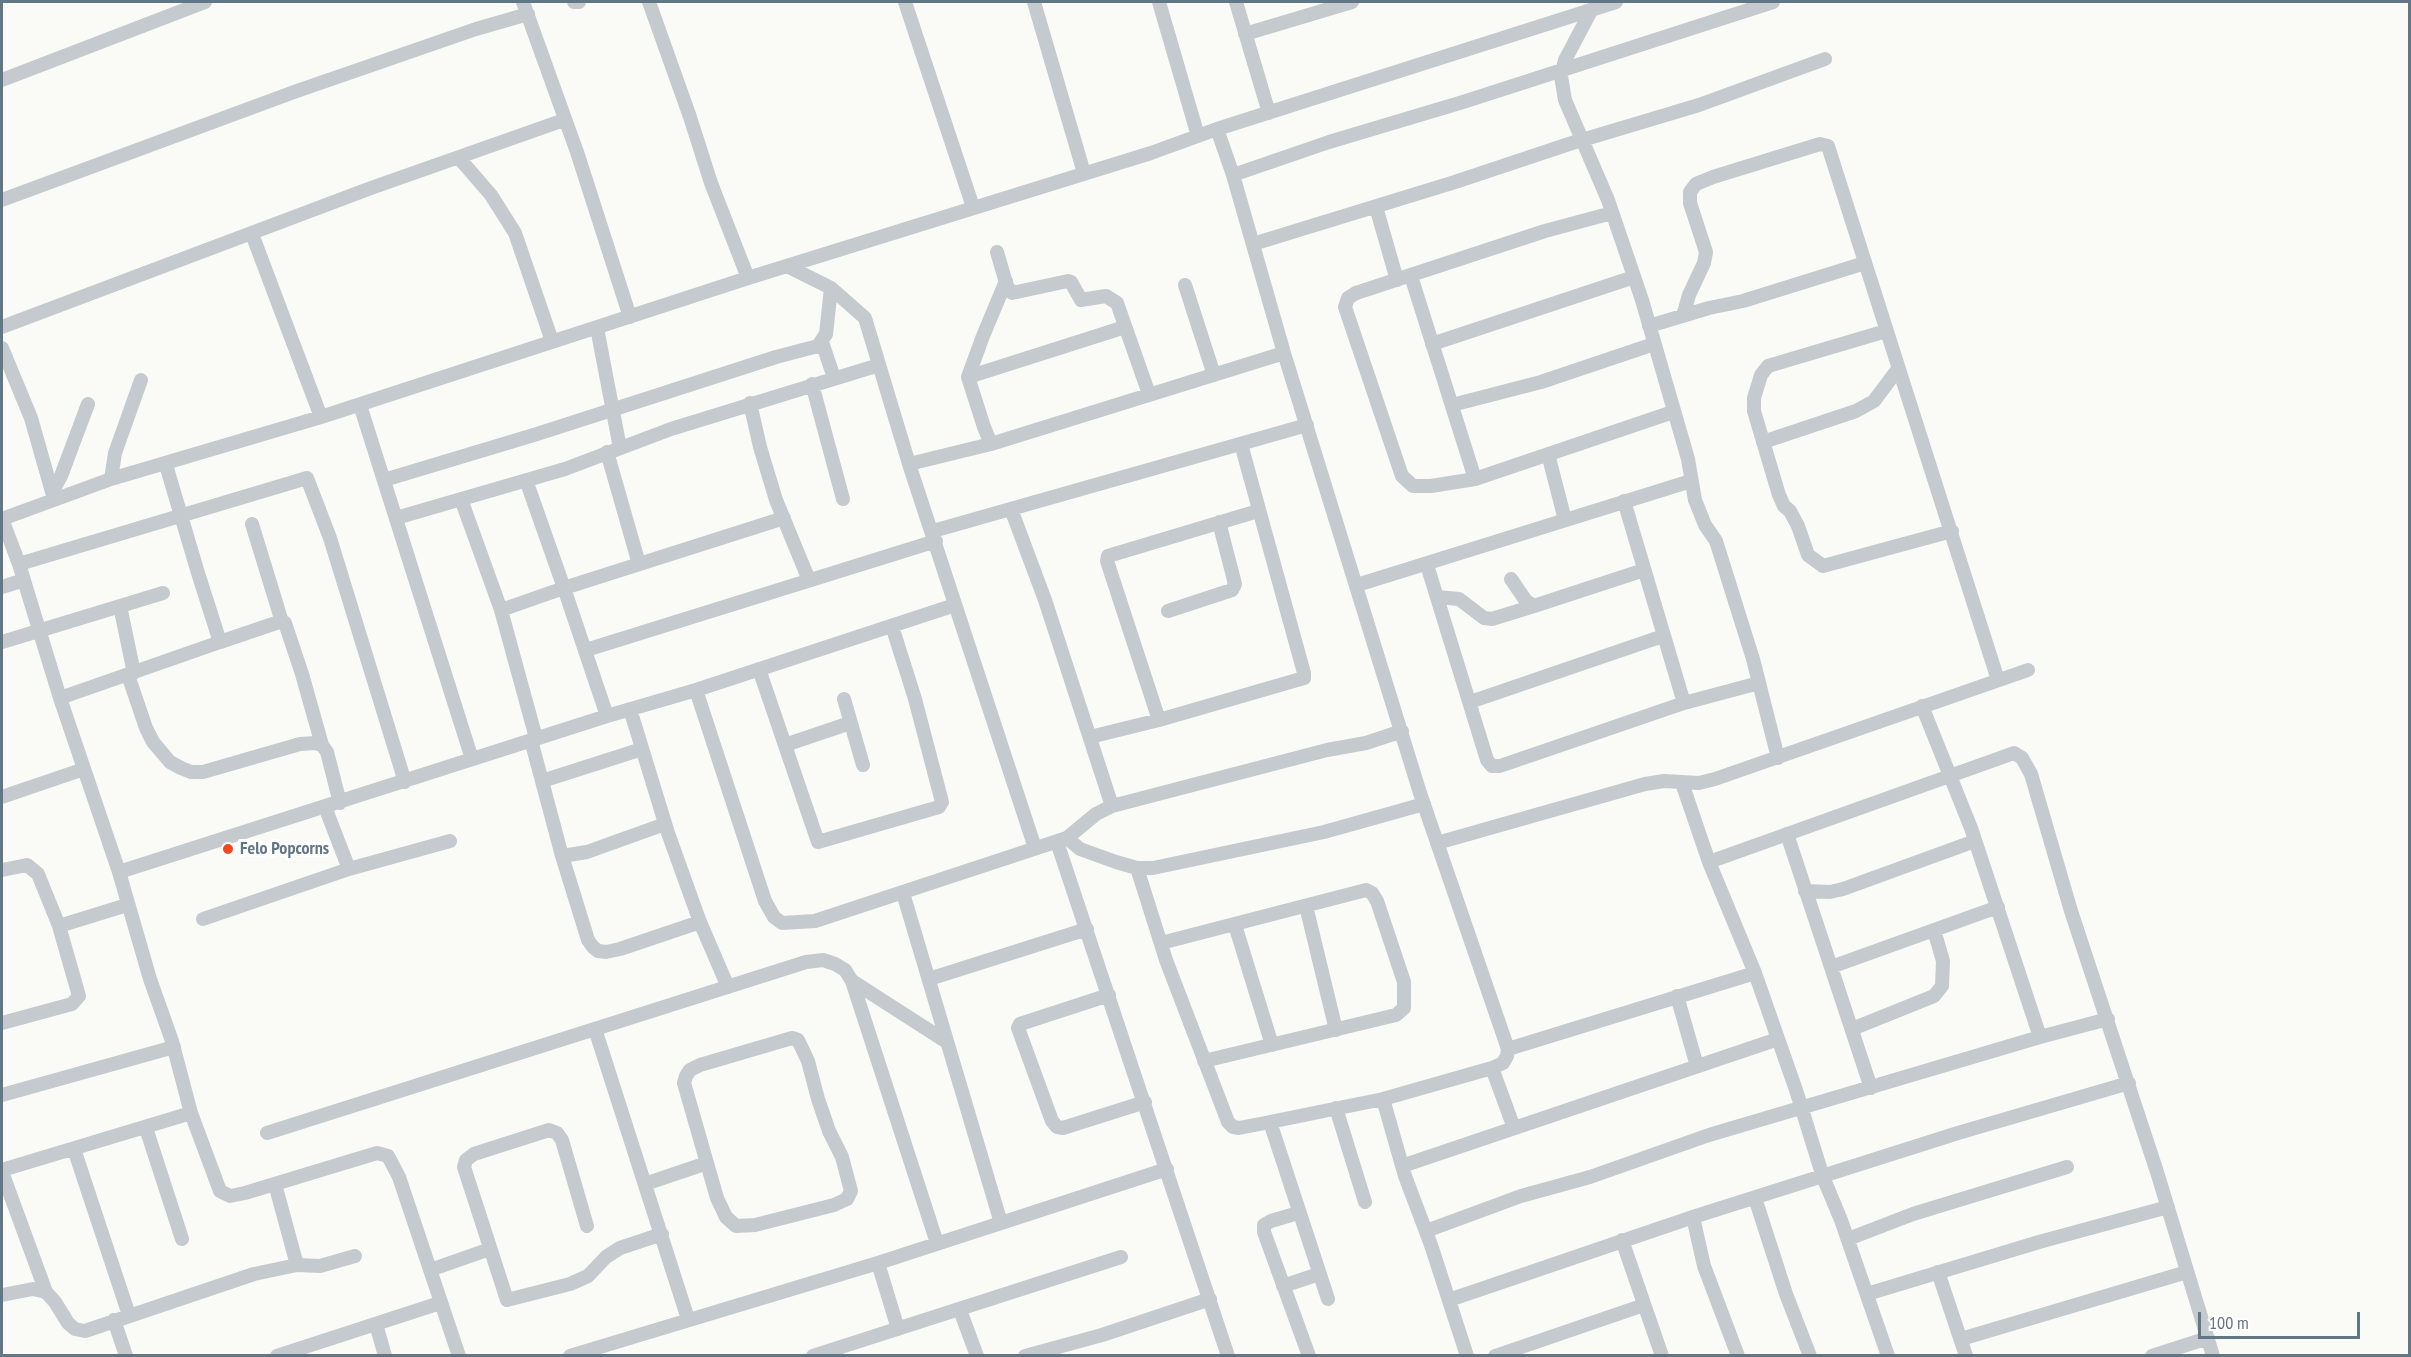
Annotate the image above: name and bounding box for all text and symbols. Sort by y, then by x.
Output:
place label: Felo Popcorns [240,838,329,860]
marker: Felo Popcorns [221,842,235,856]
scale bar [2201,1300,2363,1338]
text: 100 m [2209,1311,2249,1334]

